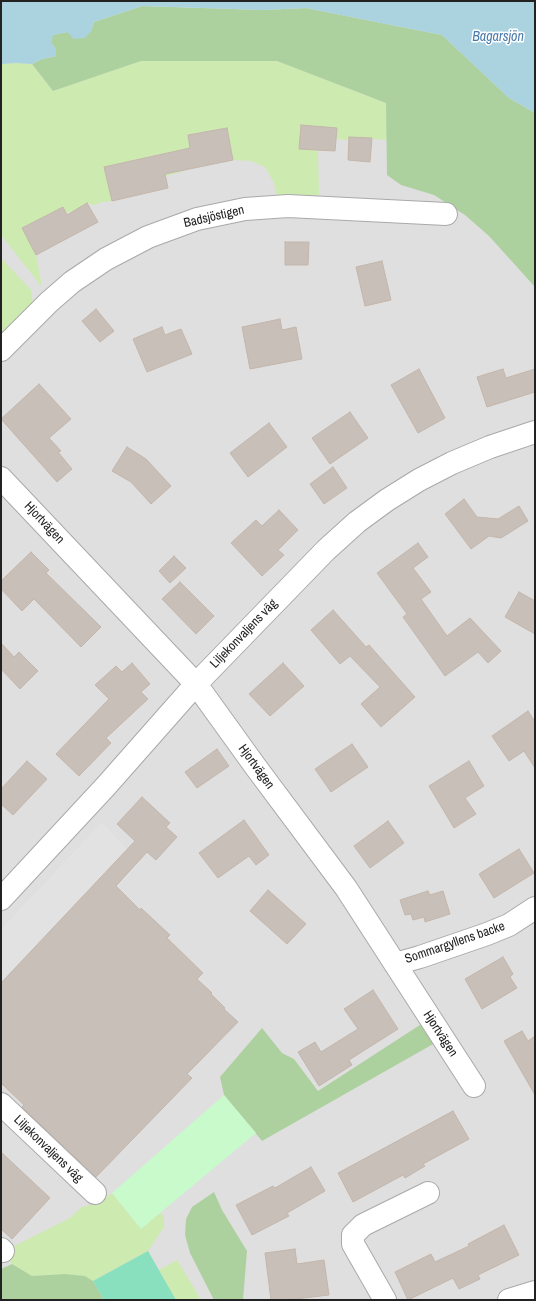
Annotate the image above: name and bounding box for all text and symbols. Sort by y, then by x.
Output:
water label: Bagarsjön [472,29,524,45]
street label: Badsjöstigen [182,202,246,232]
street label: Hjortvägen [21,499,67,547]
street label: Liljekonvaljens väg [207,596,281,672]
street label: Hjortvägen [235,742,277,792]
street label: Sommargyllens backe [403,919,507,967]
street label: Hjortvägen [419,1008,461,1060]
street label: Liljekonvaljens väg [10,1112,86,1186]

